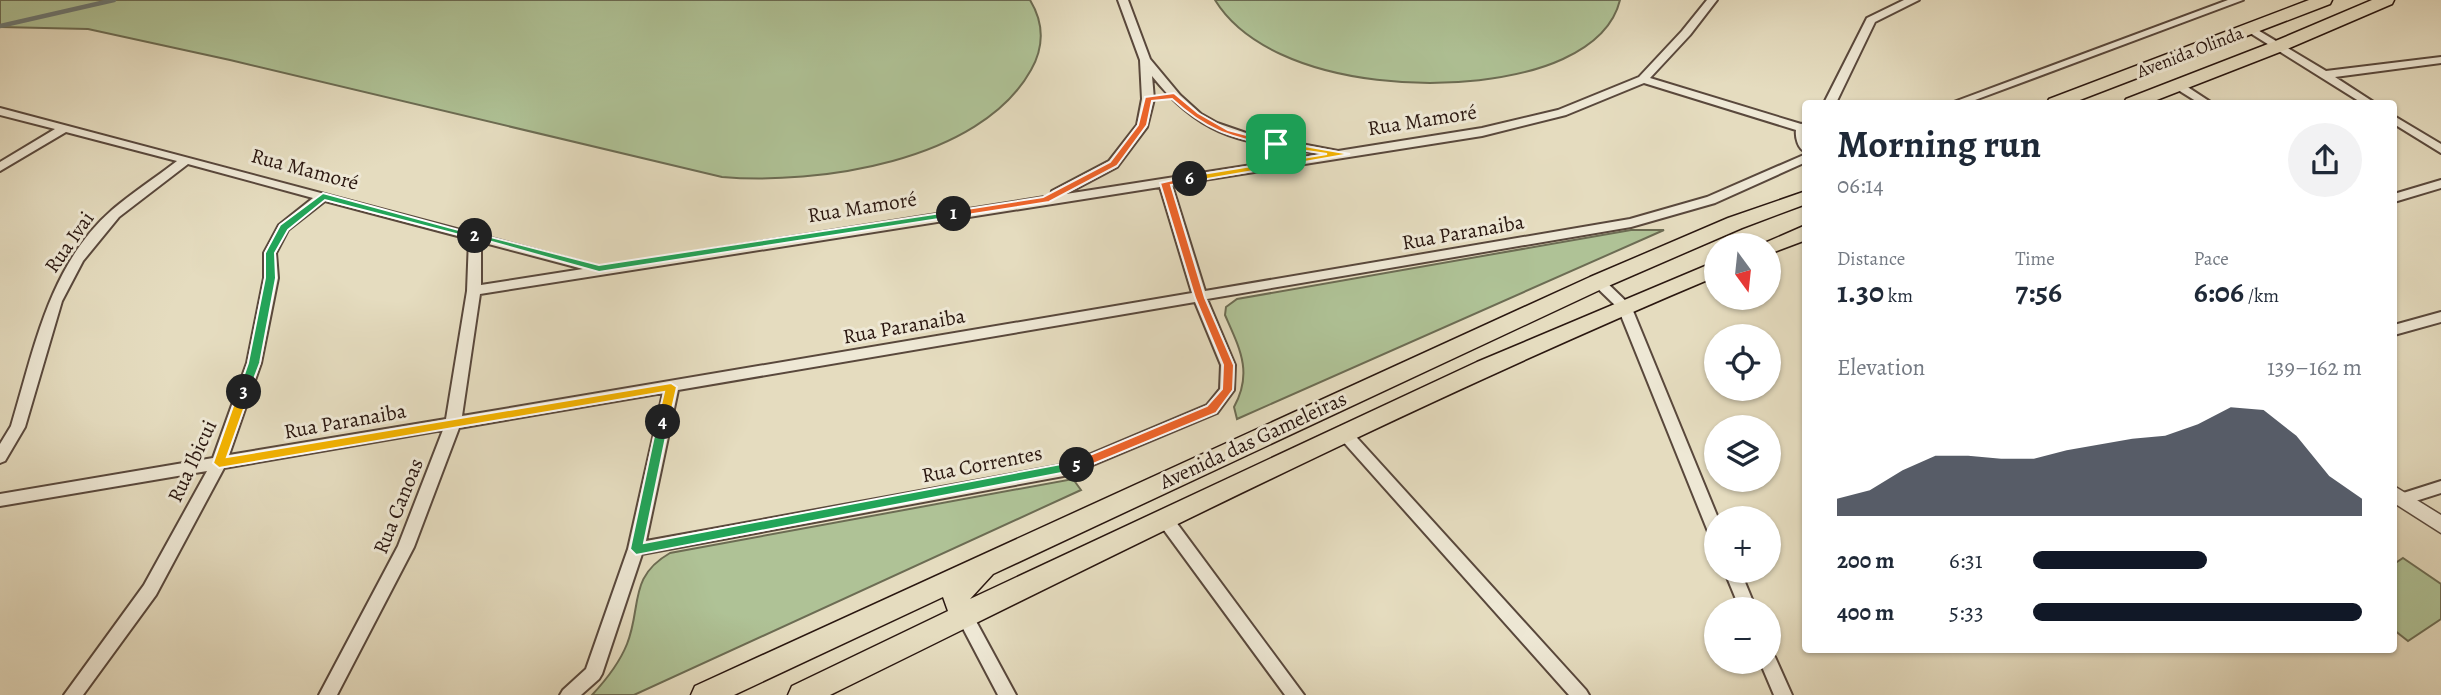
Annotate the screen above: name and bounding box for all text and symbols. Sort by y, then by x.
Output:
street label: Avenida Olinda [2132,20,2247,84]
street label: Rua Mamoré [1365,98,1479,142]
pin [1246,114,1306,174]
text: Morning run [1837,118,2041,170]
button: share [2288,123,2362,197]
icon: arrive [1257,125,1295,163]
street label: Rua Mamoré [248,141,362,197]
pin: 6 [1172,162,1208,196]
text: 6 [1185,165,1194,191]
text: 06:14 [1837,170,1884,201]
street label: Rua Mamoré [805,185,919,229]
pin: 1 [936,196,972,232]
text: 1 [950,200,957,226]
street label: Rua Ivai [38,206,100,278]
street label: Rua Paranaiba [1400,207,1527,257]
pin: 2 [458,218,492,254]
text: 2 [470,222,479,248]
north arrow [1704,233,1782,310]
map controls [1704,233,1781,674]
text: Distance [1837,246,1905,272]
text: Time [2015,246,2055,272]
text: Pace [2194,246,2229,272]
text: 1.30 [1837,272,1884,312]
text: 7:56 [2015,272,2062,312]
text: 6:06 [2194,272,2244,312]
text: km [1884,283,1913,309]
text: /km [2244,283,2279,309]
street label: Rua Paranaiba [841,301,968,351]
button: locate [1704,324,1781,401]
text: Elevation [1837,352,1925,383]
text: 139–162 m [2267,352,2362,383]
pin: 3 [226,374,262,410]
text: 3 [239,378,248,404]
street label: Avenida das Gameleiras [1154,384,1351,496]
street label: Rua Paranaiba [282,396,409,446]
pin: 4 [646,404,680,440]
text: 4 [658,408,667,434]
street label: Rua Ibicui [161,415,223,507]
button: layers [1704,415,1781,492]
street label: Rua Correntes [919,439,1045,489]
pin: 5 [1060,448,1094,482]
text: 5 [1072,451,1081,477]
street label: Rua Canoas [366,454,430,558]
button: + [1704,506,1781,583]
text: 200 m [1837,545,1895,576]
text: 6:31 [1949,545,1983,576]
button: − [1704,597,1781,674]
text: 400 m [1837,597,1894,628]
text: 5:33 [1949,597,1984,628]

